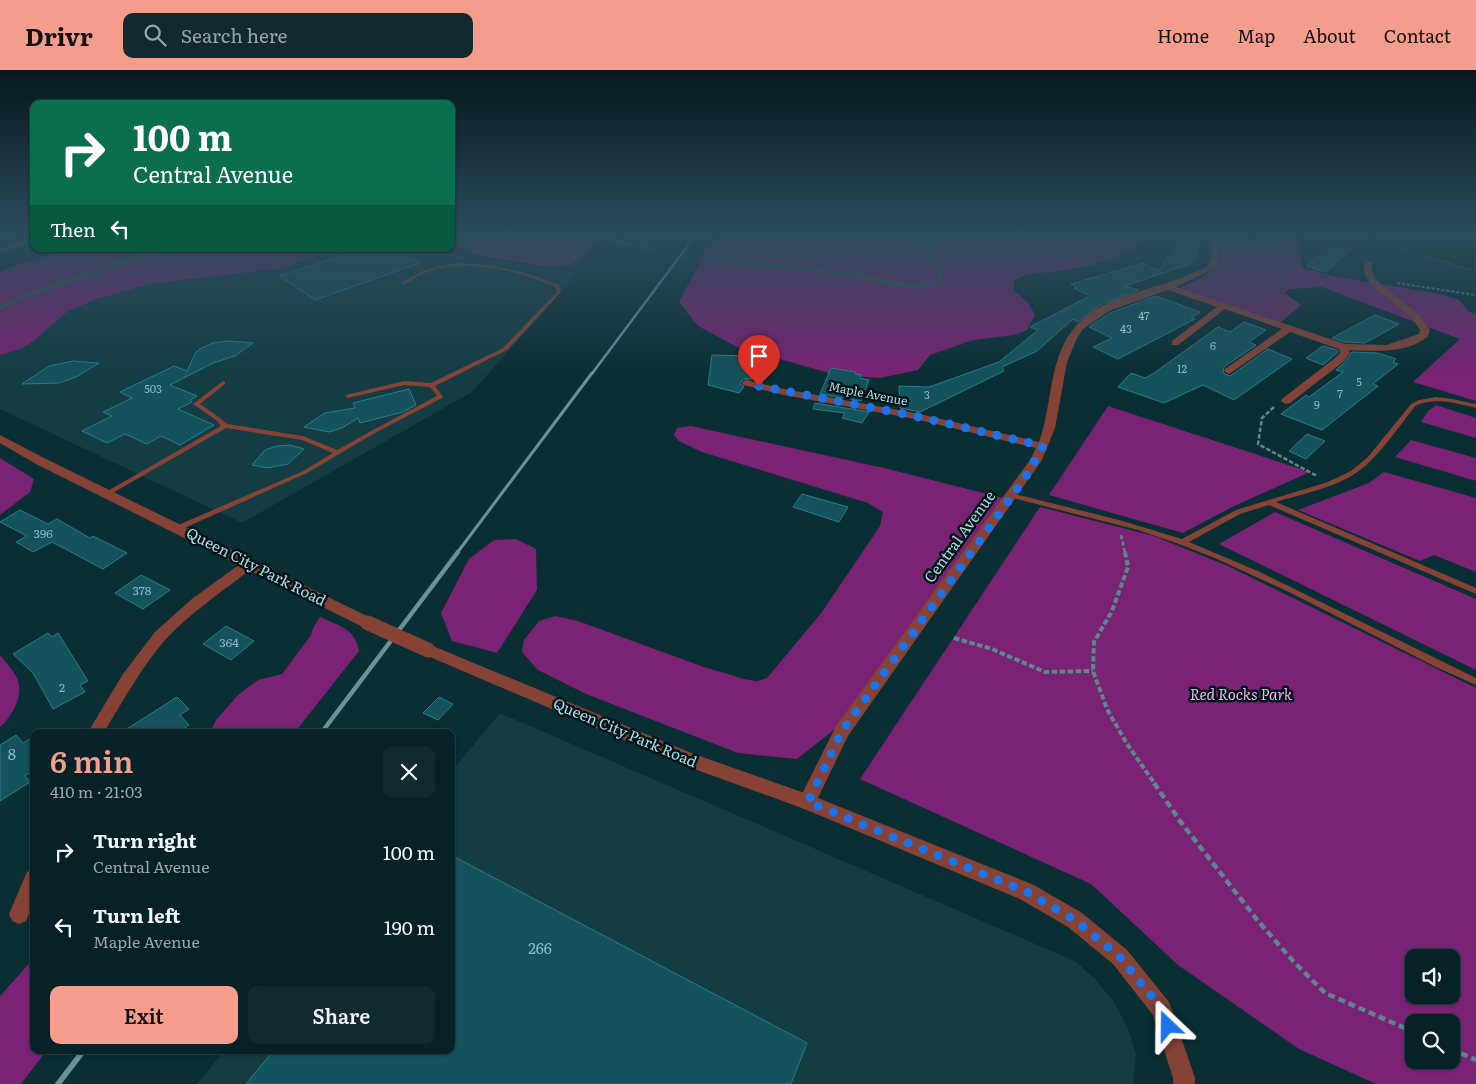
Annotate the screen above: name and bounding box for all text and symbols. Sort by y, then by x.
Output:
search box [123,13,473,58]
text: Drivr [25,18,93,53]
icon: search [141,21,169,49]
text: Search here [181,21,287,49]
text: Home [1157,22,1209,49]
text: Map [1237,22,1275,49]
text: About [1303,22,1356,49]
text: Contact [1384,22,1451,49]
text: 100 m [133,110,233,162]
icon: right [50,120,115,185]
text: Central Avenue [133,157,293,190]
text: Then [50,215,96,243]
icon: left [106,215,134,243]
house number: 47 [1138,307,1150,323]
house number: 43 [1120,320,1132,336]
pin [738,335,780,386]
house number: 6 [1210,337,1216,353]
icon: arrive [745,342,773,370]
house number: 12 [1177,360,1187,376]
house number: 5 [1356,373,1362,389]
street label: Maple Avenue [827,377,909,409]
house number: 503 [144,380,162,396]
house number: 7 [1337,385,1343,401]
house number: 3 [924,386,930,402]
house number: 9 [1314,396,1320,412]
street label: Central Avenue [917,485,1000,587]
street label: Queen City Park Road [183,520,331,611]
house number: 396 [33,524,53,542]
house number: 378 [133,581,152,599]
house number: 364 [219,633,239,651]
house number: 2 [59,678,65,696]
park label: Red Rocks Park [1190,682,1293,705]
street label: Queen City Park Road [550,691,701,772]
text: 6 min [50,738,134,782]
house number: 8 [8,742,16,765]
button: close [383,746,435,798]
text: 410 m · 21:03 [50,779,143,803]
text: Turn right [93,826,197,854]
icon: right [50,838,78,866]
text: 100 m [383,838,435,866]
text: Central Avenue [93,854,210,878]
text: Turn left [93,901,180,929]
icon: left [50,913,78,941]
text: 190 m [384,913,435,941]
text: Maple Avenue [93,929,200,953]
house number: 266 [528,936,552,959]
map controls [1405,949,1460,1069]
button: sound [1405,949,1460,1004]
button: Exit [50,986,238,1044]
button: Share [248,986,435,1044]
position arrow [1141,999,1193,1051]
button: search [1405,1014,1460,1069]

